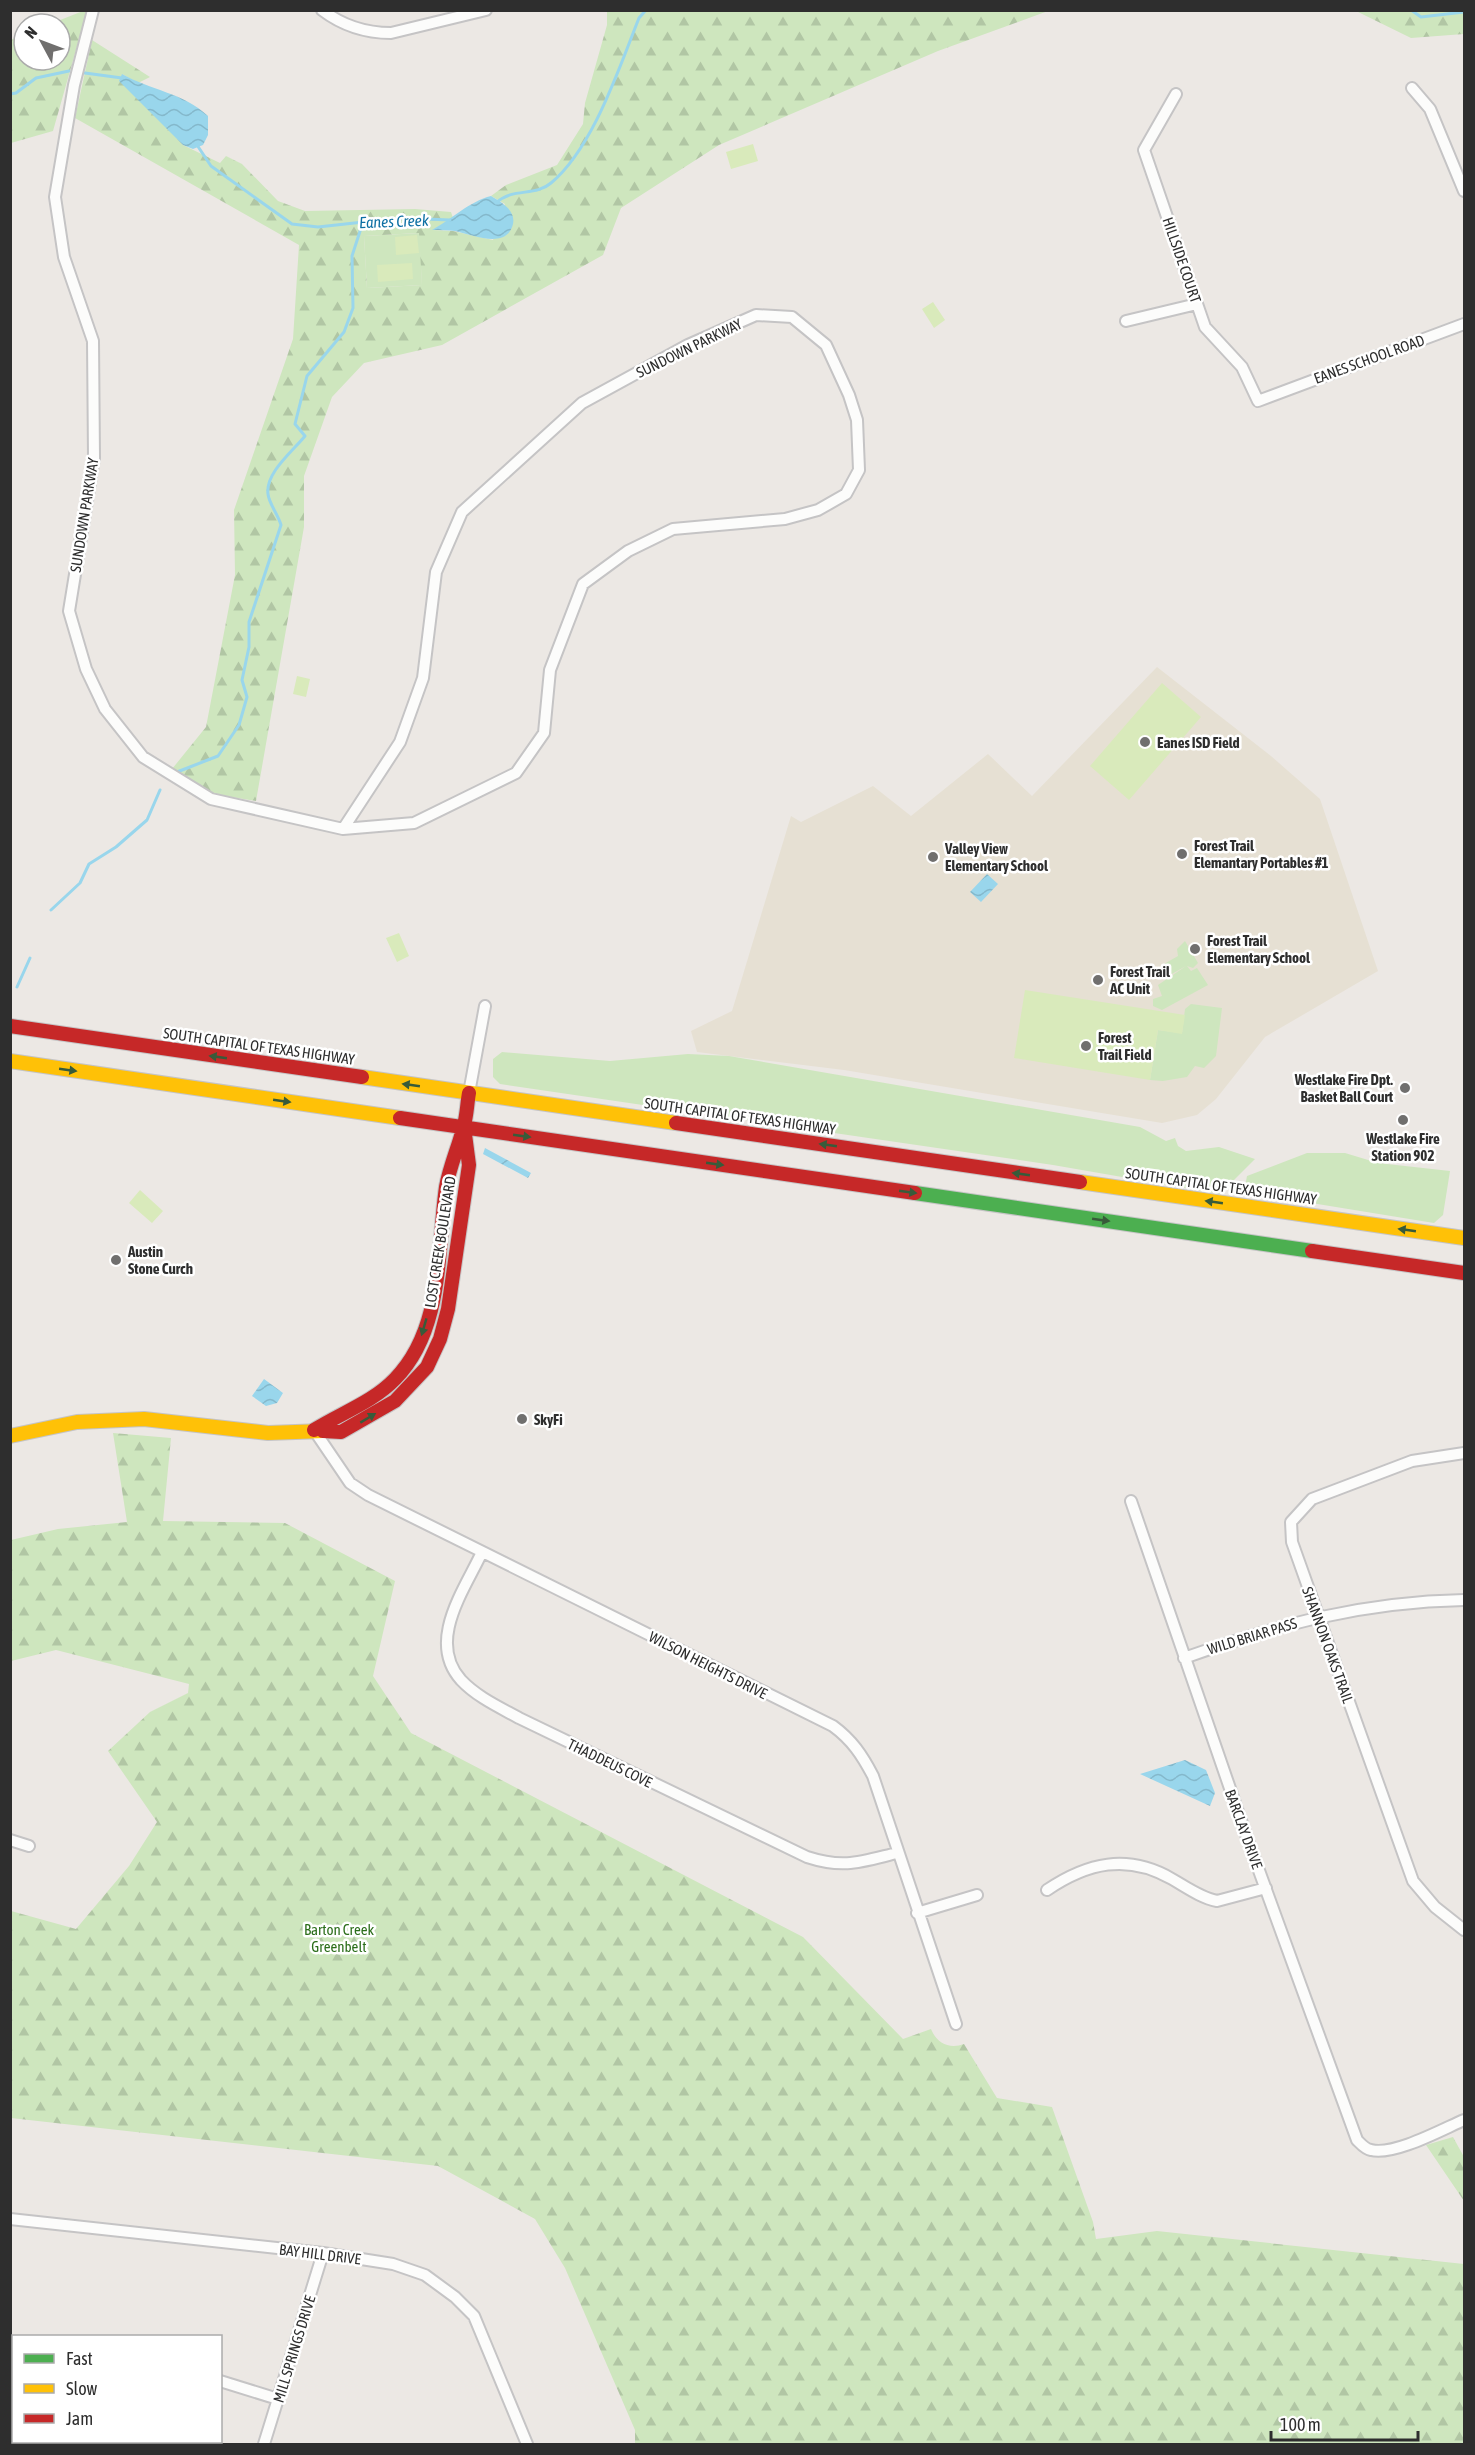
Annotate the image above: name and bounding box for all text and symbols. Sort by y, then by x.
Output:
north arrow [12,12,72,72]
text: N [21,23,41,42]
water label: Eanes Creek [359,211,430,231]
street label: HILLSIDE COURT [1159,215,1205,305]
street label: SUNDOWN PARKWAY [633,315,745,381]
street label: EANES SCHOOL ROAD [1311,331,1427,387]
street label: SUNDOWN PARKWAY [67,456,101,573]
place label: Eanes ISD Field [1157,734,1240,751]
marker: Eanes ISD Field [1138,735,1152,749]
place label: Forest Trail Elemantary Portables #1 [1194,837,1329,871]
place label: Valley View Elementary School [944,840,1049,874]
marker: Forest Trail Elemantary Portables #1 [1175,847,1189,861]
marker: Valley View Elementary School [926,850,940,864]
place label: Forest Trail Elementary School [1207,932,1311,966]
marker: Forest Trail Elementary School [1188,942,1202,956]
place label: Forest Trail AC Unit [1109,963,1171,997]
marker: Forest Trail AC Unit [1091,973,1105,987]
street label: SOUTH CAPITAL OF TEXAS HIGHWAY [162,1024,356,1068]
place label: Forest Trail Field [1098,1029,1152,1063]
marker: Forest Trail Field [1079,1039,1093,1053]
one-way arrow [208,1052,227,1061]
one-way arrow [59,1065,78,1074]
place label: Westlake Fire Dpt. Basket Ball Court [1294,1071,1394,1105]
one-way arrow [401,1080,420,1089]
marker: Westlake Fire Dpt. Basket Ball Court [1398,1081,1412,1095]
street label: SOUTH CAPITAL OF TEXAS HIGHWAY [643,1094,837,1138]
one-way arrow [273,1096,292,1105]
marker: Westlake Fire Station 902 [1396,1113,1410,1127]
place label: Westlake Fire Station 902 [1365,1130,1440,1164]
one-way arrow [512,1131,531,1140]
one-way arrow [818,1141,837,1150]
one-way arrow [705,1159,724,1168]
street label: SOUTH CAPITAL OF TEXAS HIGHWAY [1124,1164,1318,1208]
one-way arrow [1011,1169,1030,1178]
street label: LOST CREEK BOULEVARD [421,1175,459,1309]
one-way arrow [898,1187,917,1196]
one-way arrow [1204,1197,1223,1206]
one-way arrow [1091,1215,1110,1224]
one-way arrow [1397,1225,1416,1234]
place label: Austin Stone Curch [127,1243,193,1277]
marker: Austin Stone Curch [109,1253,123,1267]
one-way arrow [419,1318,428,1336]
place label: SkyFi [534,1411,563,1428]
one-way arrow [360,1412,376,1423]
marker: SkyFi [515,1412,529,1426]
street label: SHANNON OAKS TRAIL [1299,1584,1357,1706]
street label: WILD BRIAR PASS [1205,1614,1299,1658]
street label: WILSON HEIGHTS DRIVE [646,1628,771,1702]
street label: THADDEUS COVE [565,1735,656,1791]
street label: BARCLAY DRIVE [1222,1787,1266,1872]
park label: Barton Creek Greenbelt [304,1921,375,1955]
street label: BAY HILL DRIVE [278,2241,362,2268]
street label: MILL SPRINGS DRIVE [270,2293,319,2405]
legend [12,2335,222,2443]
text: Fast [66,2348,93,2369]
text: Slow [66,2378,97,2399]
scale bar [1271,2404,1418,2442]
text: Jam [66,2408,93,2429]
text: 100 m [1280,2414,1321,2435]

